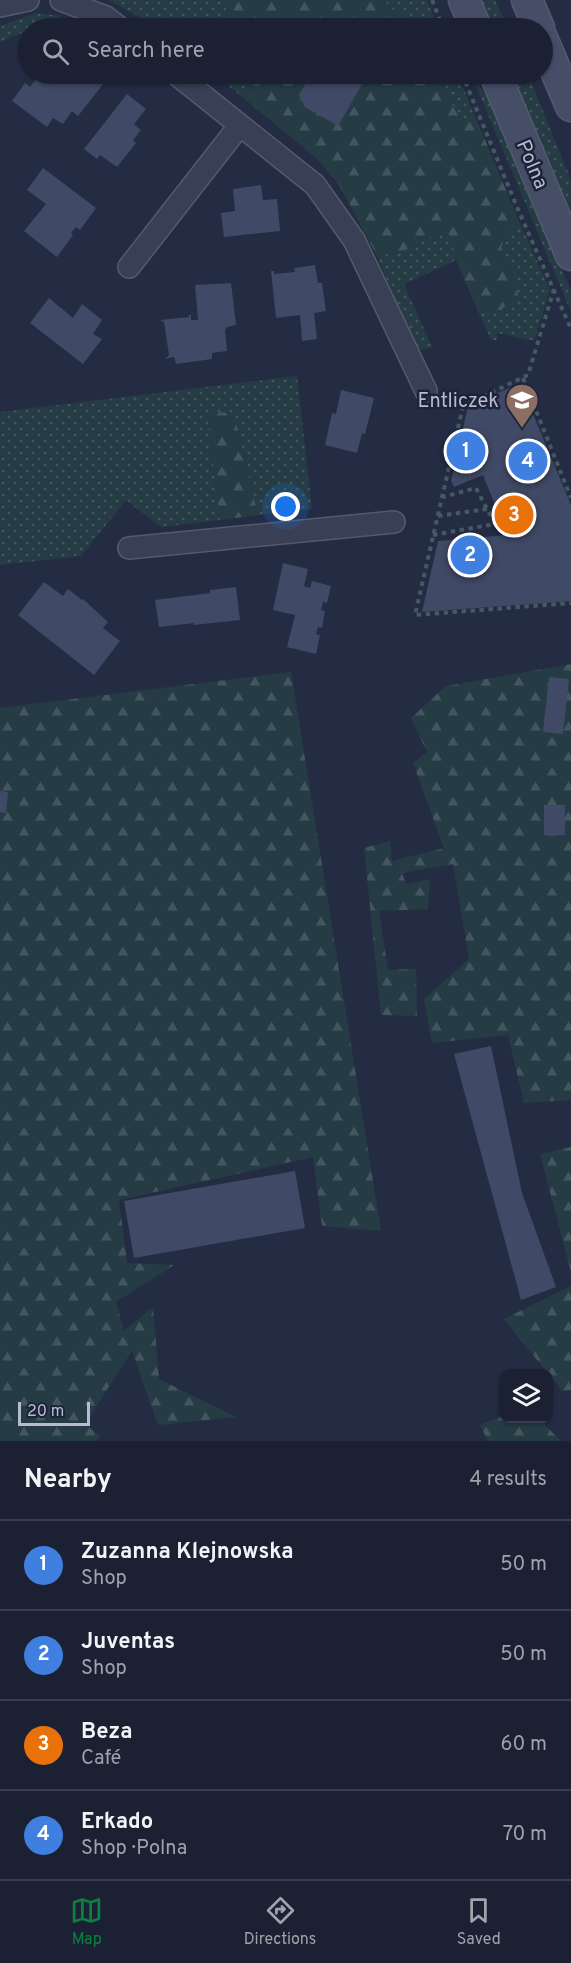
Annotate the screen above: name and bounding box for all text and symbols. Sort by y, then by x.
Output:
search box [18,18,553,84]
icon: search [39,35,72,68]
text: Search here [87,38,205,65]
street label: Polna [509,136,553,193]
school or university icon: Entliczek [504,382,540,429]
place label: Entliczek [418,389,499,415]
pin: 1 [446,428,486,474]
pin: 4 [508,438,548,484]
your location [271,492,300,521]
pin: 3 [494,492,534,538]
pin: 2 [450,532,490,578]
map controls [499,1369,553,1423]
button: layers [499,1369,553,1423]
scale bar [18,1399,90,1426]
text: 20 m [27,1402,64,1422]
text: Nearby [24,1464,112,1497]
text: 4 results [470,1467,547,1493]
text: Zuzanna Klejnowska [81,1539,293,1566]
text: 1 [40,1552,48,1578]
text: 50 m [500,1552,547,1578]
text: Shop [81,1566,127,1592]
text: Juventas [81,1629,175,1656]
text: 2 [37,1642,50,1668]
text: 50 m [500,1642,547,1668]
text: Shop [81,1656,127,1682]
text: Beza [81,1719,133,1746]
text: 3 [38,1732,50,1758]
text: 60 m [501,1732,547,1758]
text: Café [81,1746,121,1772]
text: Erkado [81,1809,153,1836]
text: 4 [37,1822,50,1848]
text: 70 m [503,1822,547,1848]
text: Shop · Polna [81,1836,187,1862]
tab: Map [70,1894,103,1950]
tab: Directions [244,1894,316,1950]
tab: Saved [457,1894,501,1950]

